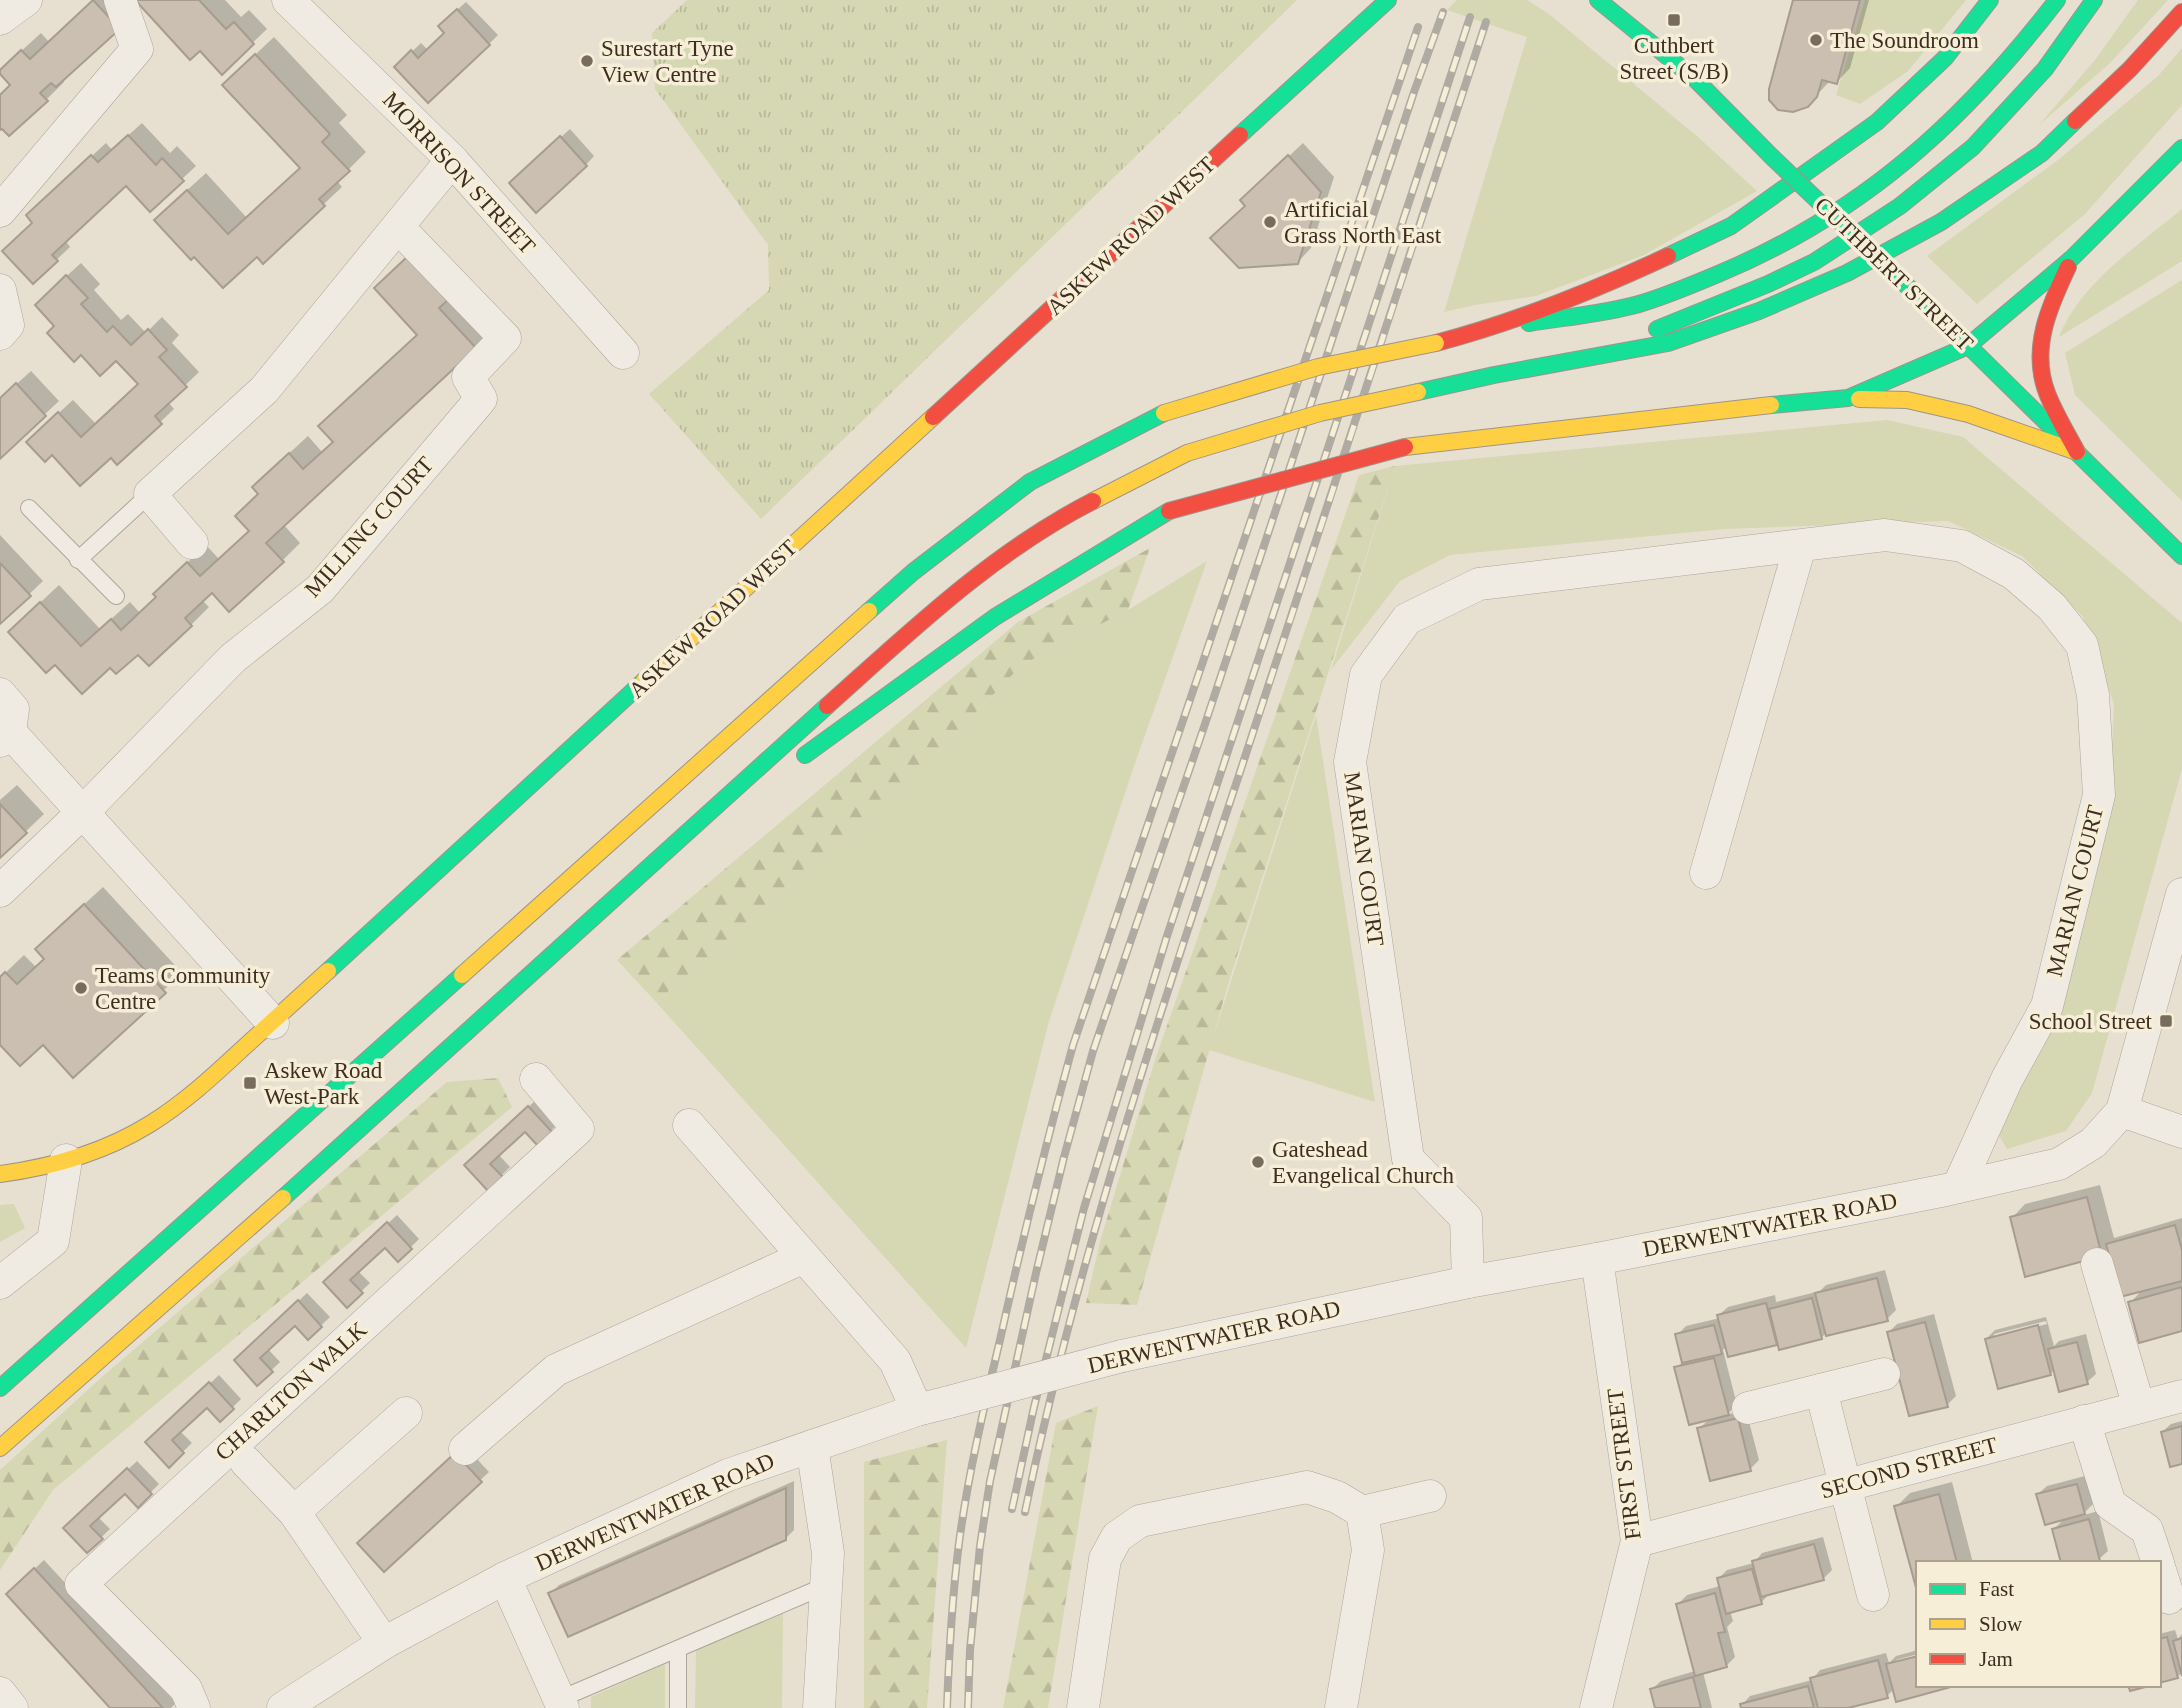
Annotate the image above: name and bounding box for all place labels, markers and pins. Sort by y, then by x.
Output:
marker: Cuthbert Street (S/B) [1666,12,1682,28]
place label: The Soundroom [1830,28,1979,53]
marker: The Soundroom [1808,32,1824,48]
place label: Cuthbert Street (S/B) [1619,33,1729,84]
place label: Surestart Tyne View Centre [601,36,734,87]
marker: Surestart Tyne View Centre [579,53,595,69]
place label: Artificial Grass North East [1284,197,1442,248]
marker: Artificial Grass North East [1262,214,1278,230]
place label: Teams Community Centre [95,963,271,1014]
marker: Teams Community Centre [73,980,89,996]
place label: School Street [2029,1009,2153,1034]
marker: School Street [2158,1013,2174,1029]
place label: Askew Road West-Park [264,1058,383,1109]
marker: Askew Road West-Park [242,1075,258,1091]
place label: Gateshead Evangelical Church [1272,1137,1455,1188]
marker: Gateshead Evangelical Church [1250,1154,1266,1170]

